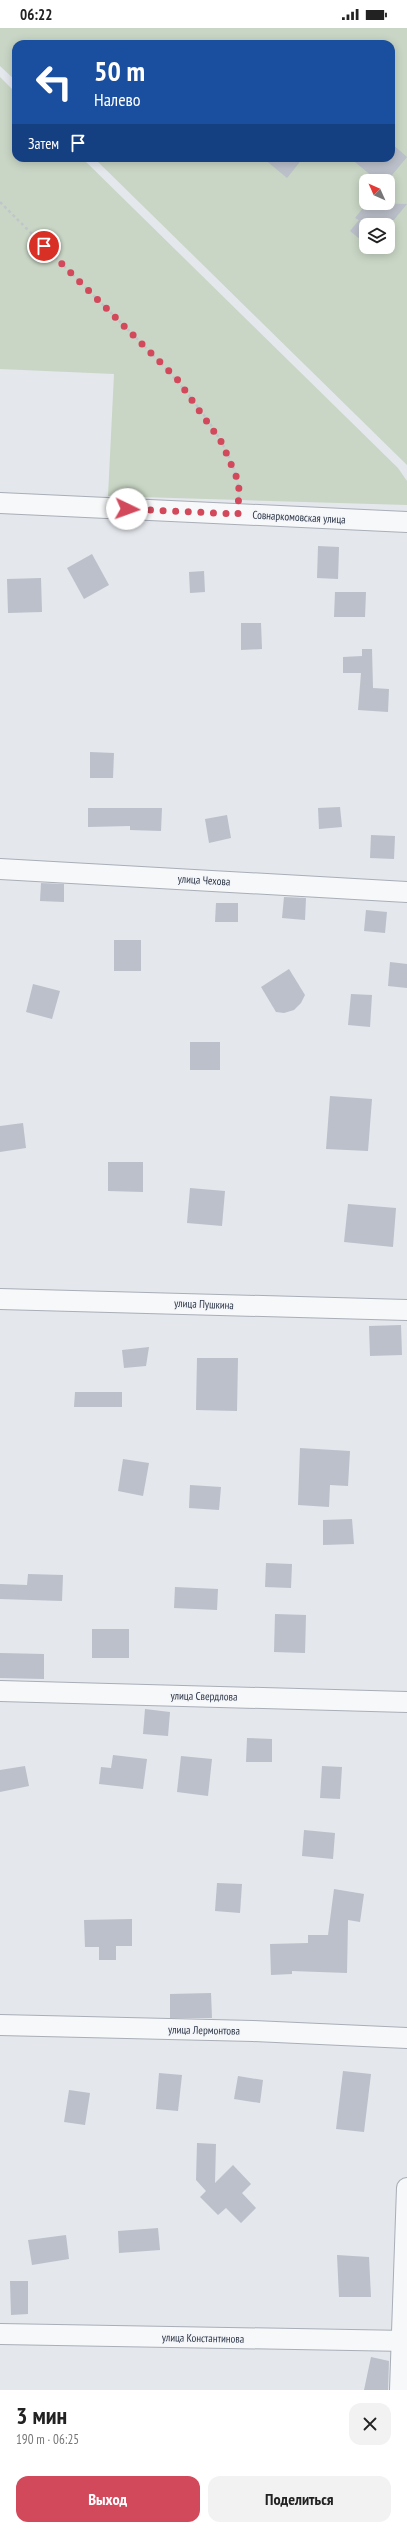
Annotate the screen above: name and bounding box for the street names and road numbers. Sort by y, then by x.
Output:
street label: Совнаркомовская улица [252,508,346,526]
street label: улица Чехова [177,872,231,888]
street label: улица Пушкина [174,1296,234,1312]
street label: улица Свердлова [170,1688,238,1704]
street label: улица Лермонтова [168,2022,240,2038]
street label: улица Константинова [162,2330,244,2346]

